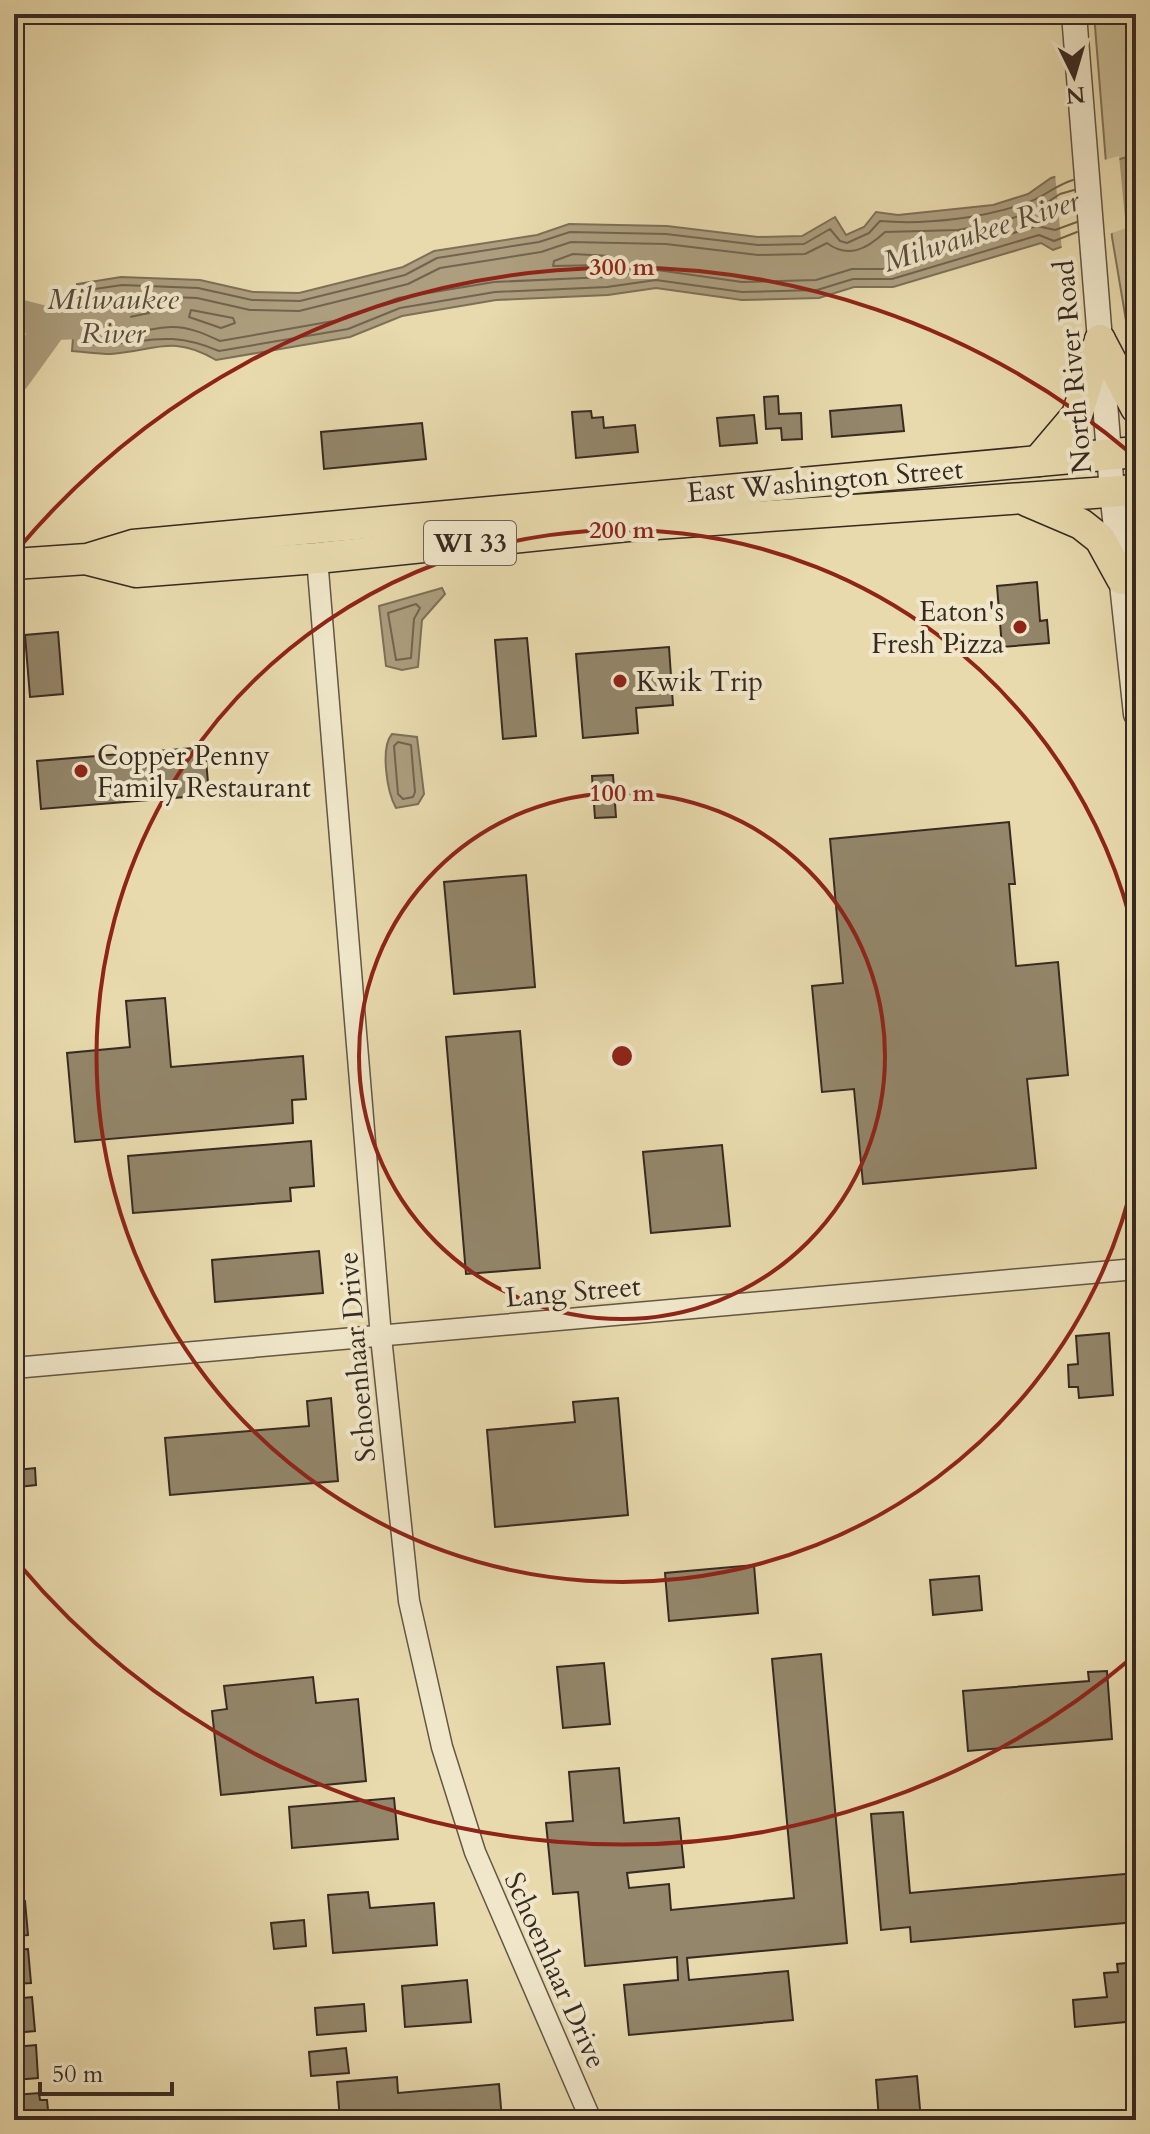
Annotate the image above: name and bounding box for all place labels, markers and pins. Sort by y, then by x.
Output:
place label: Eaton's Fresh Pizza [871,593,1004,663]
marker: Eaton's Fresh Pizza [1011,618,1029,636]
place label: Kwik Trip [636,663,763,701]
marker: Kwik Trip [611,672,629,690]
place label: Copper Penny Family Restaurant [97,737,311,807]
marker: Copper Penny Family Restaurant [72,762,90,780]
centre of rings [608,1042,636,1070]

